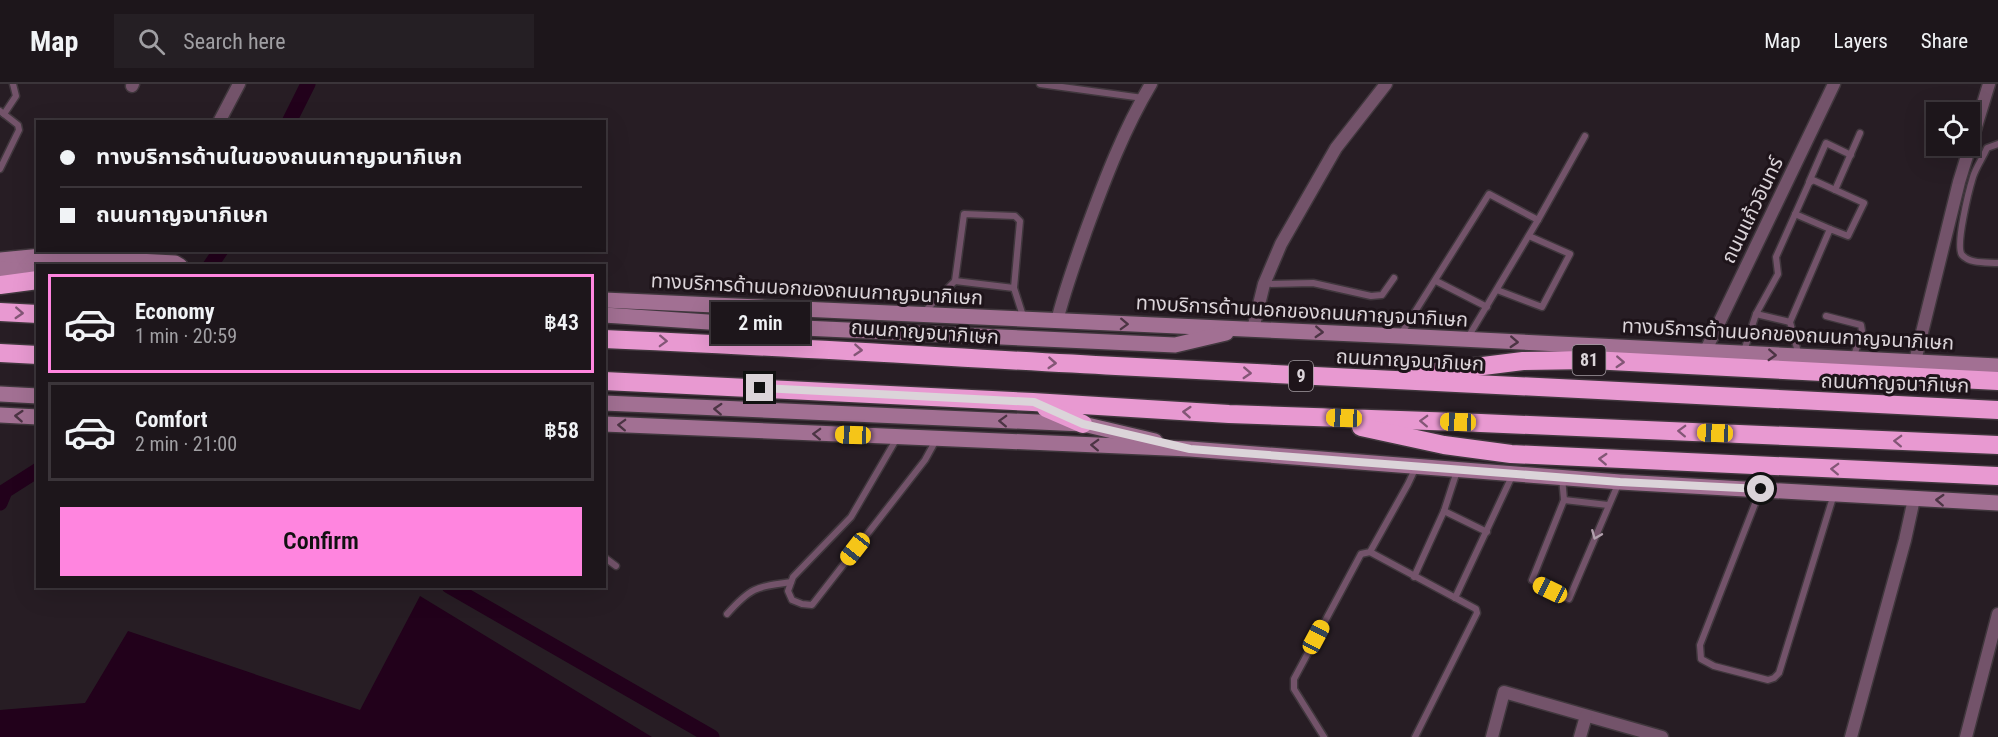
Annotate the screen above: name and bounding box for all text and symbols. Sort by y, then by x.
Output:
search box [114,14,534,68]
text: Map [30,25,78,58]
icon: search [135,25,168,58]
text: Search here [183,29,286,54]
text: Map [1764,29,1801,53]
text: Layers [1834,29,1888,53]
text: Share [1921,29,1968,53]
map controls [1926,102,1980,156]
button: locate [1926,102,1980,156]
text: ทางบริการด้านในของถนนกาญจนาภิเษก [96,144,462,169]
street label: ถนนแก้วอินทร์ [1716,152,1789,267]
text: ถนนกาญจนาภิเษก [96,202,268,227]
street label: ทางบริการด้านนอกของถนนกาญจนาภิเษก [650,268,984,310]
street label: ทางบริการด้านนอกของถนนกาญจนาภิเษก [1135,290,1469,332]
icon: car [63,297,117,351]
text: Economy [135,299,215,324]
callout: 2 min [710,301,810,343]
one-way arrow [14,306,23,319]
text: ฿43 [544,310,579,335]
text: 2 min [738,311,783,335]
street label: ทางบริการด้านนอกของถนนกาญจนาภิเษก [1621,313,1955,355]
street label: ถนนกาญจนาภิเษก [850,315,1000,349]
one-way arrow [1120,317,1129,330]
text: 1 min · 20:59 [135,324,237,348]
one-way arrow [1315,326,1324,339]
one-way arrow [658,335,667,348]
one-way arrow [1510,335,1519,348]
one-way arrow [853,344,862,357]
street label: ถนนกาญจนาภิเษก [1335,344,1485,376]
road number: 81 [1572,345,1606,375]
one-way arrow [1767,349,1776,362]
one-way arrow [1615,355,1624,368]
one-way arrow [1048,356,1057,369]
road number: 9 [1289,361,1313,391]
one-way arrow [1243,367,1252,380]
street label: ถนนกาญจนาภิเษก [1820,368,1970,398]
route end [746,374,773,401]
one-way arrow [714,402,723,415]
icon: car [63,405,117,459]
one-way arrow [1183,406,1192,419]
text: Comfort [135,407,208,432]
car [1326,408,1362,428]
one-way arrow [14,410,23,423]
car [1440,412,1476,432]
one-way arrow [1420,414,1429,427]
one-way arrow [999,415,1008,427]
text: ฿58 [544,418,579,443]
one-way arrow [617,419,626,432]
car [1697,423,1733,443]
car [835,425,871,445]
one-way arrow [1677,425,1686,438]
one-way arrow [812,427,821,440]
text: 2 min · 21:00 [135,432,237,456]
one-way arrow [1893,434,1902,447]
one-way arrow [1091,439,1100,451]
one-way arrow [1599,452,1608,465]
one-way arrow [1830,463,1839,476]
route start [1747,475,1774,502]
one-way arrow [1935,494,1944,507]
button: Confirm [60,507,582,576]
car [837,529,873,569]
one-way arrow [1591,529,1603,540]
car [1530,574,1570,606]
car [1300,617,1332,657]

